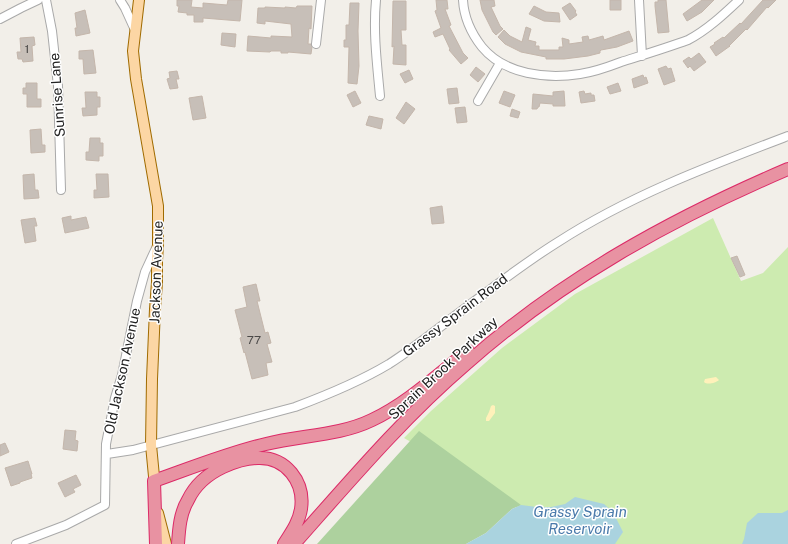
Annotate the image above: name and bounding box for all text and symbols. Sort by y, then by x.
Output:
house number: 1 [25,42,29,56]
street label: Sunrise Lane [46,52,68,138]
street label: Jackson Avenue [146,220,166,324]
street label: Grassy Sprain Road [399,270,511,360]
street label: Old Jackson Avenue [101,306,143,436]
street label: Sprain Brook Parkway [385,313,501,423]
house number: 77 [247,333,261,347]
water label: Grassy Sprain Reservoir [533,503,627,537]

